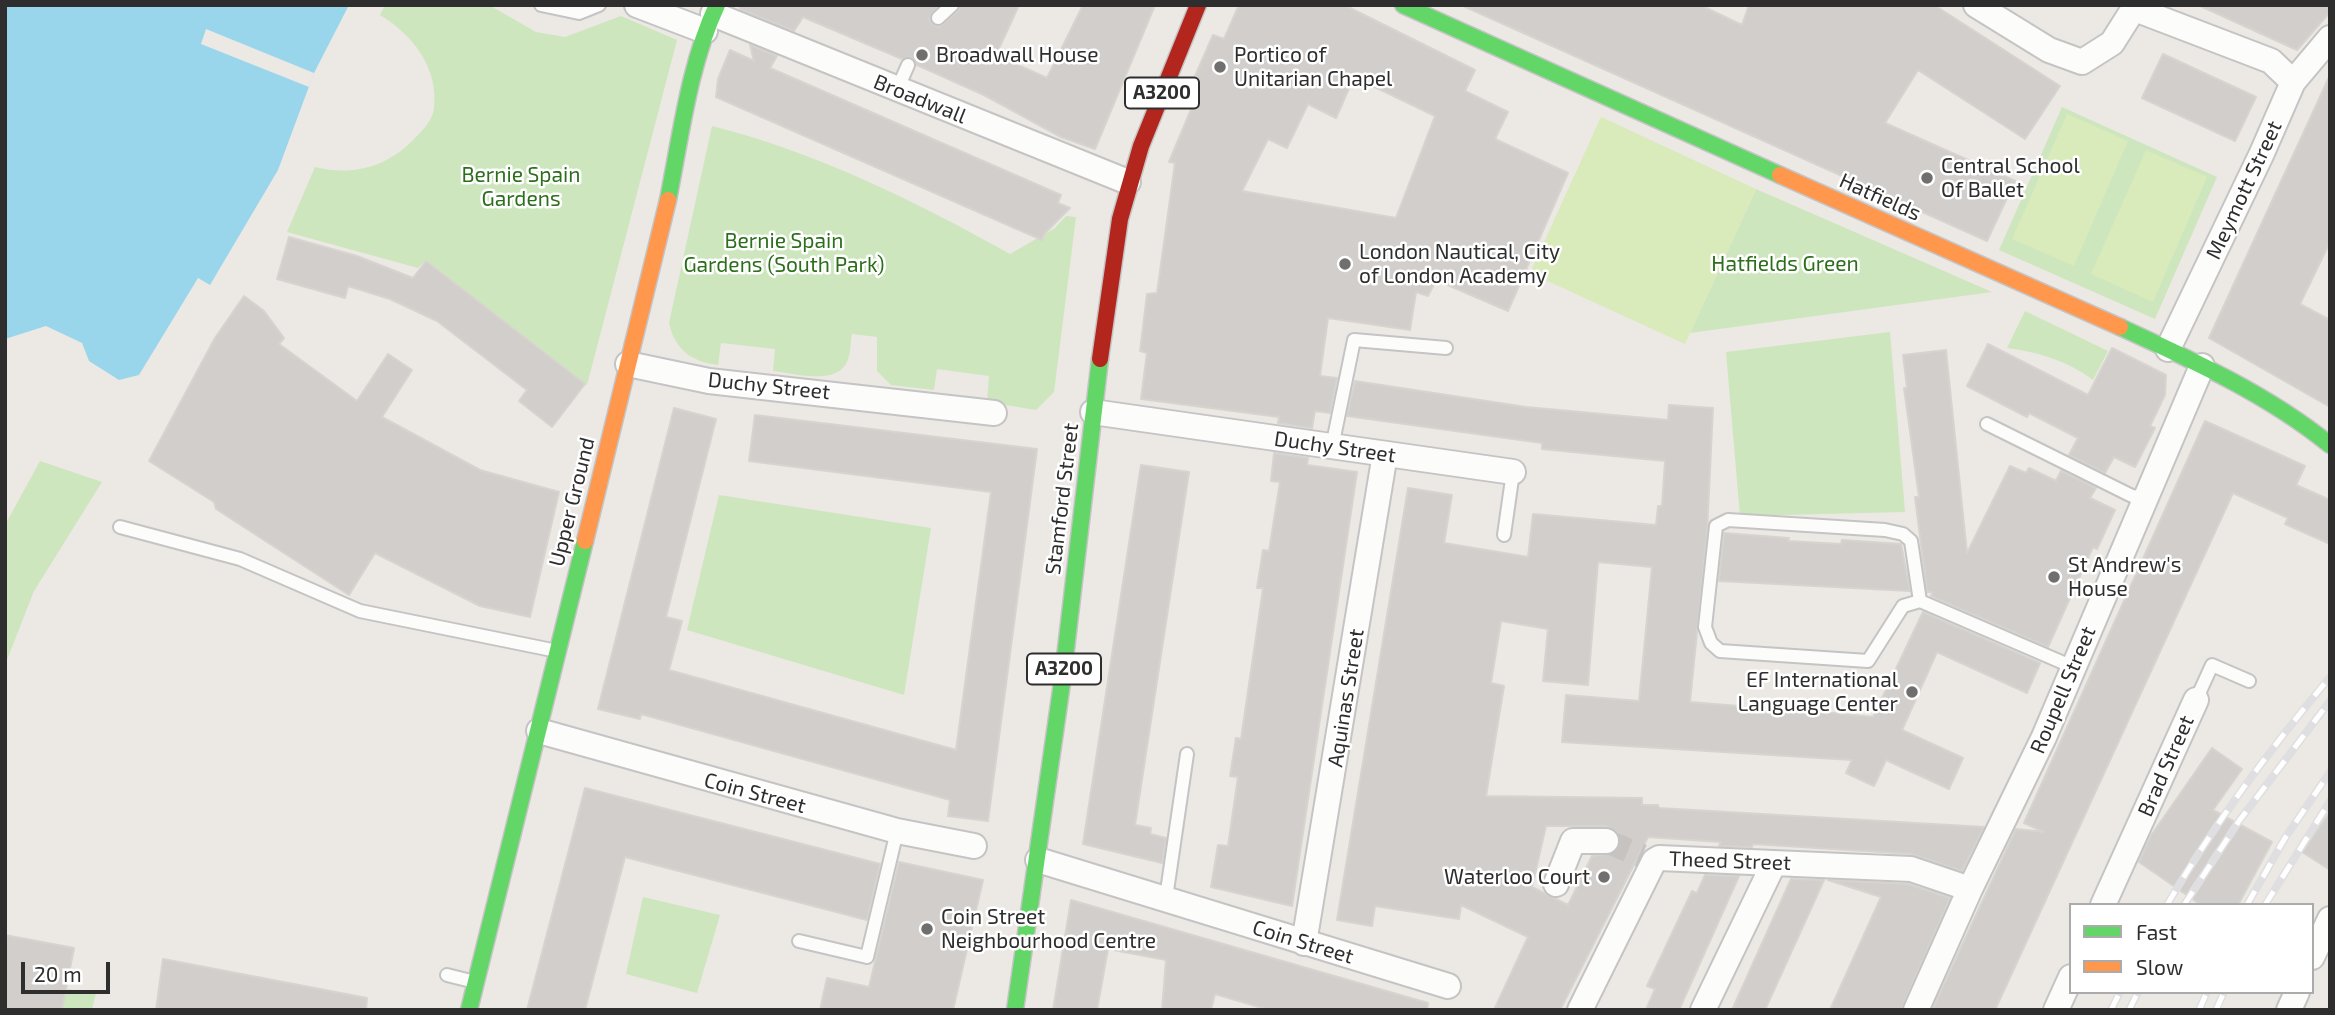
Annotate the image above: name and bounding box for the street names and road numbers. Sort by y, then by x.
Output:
street label: Broadwall [870,69,970,129]
road number: A3200 [1125,78,1199,108]
street label: Meymott Street [2201,117,2287,263]
street label: Hatfields [1835,168,1925,226]
street label: Duchy Street [707,367,831,405]
street label: Stamford Street [1040,422,1084,576]
street label: Duchy Street [1273,426,1397,468]
street label: Upper Ground [544,435,600,569]
street label: Roupell Street [2025,623,2101,757]
street label: Aquinas Street [1323,627,1369,769]
road number: A3200 [1027,654,1101,684]
street label: Brad Street [2133,712,2199,820]
street label: Coin Street [701,767,809,819]
street label: Theed Street [1669,846,1791,876]
street label: Coin Street [1249,915,1357,969]

